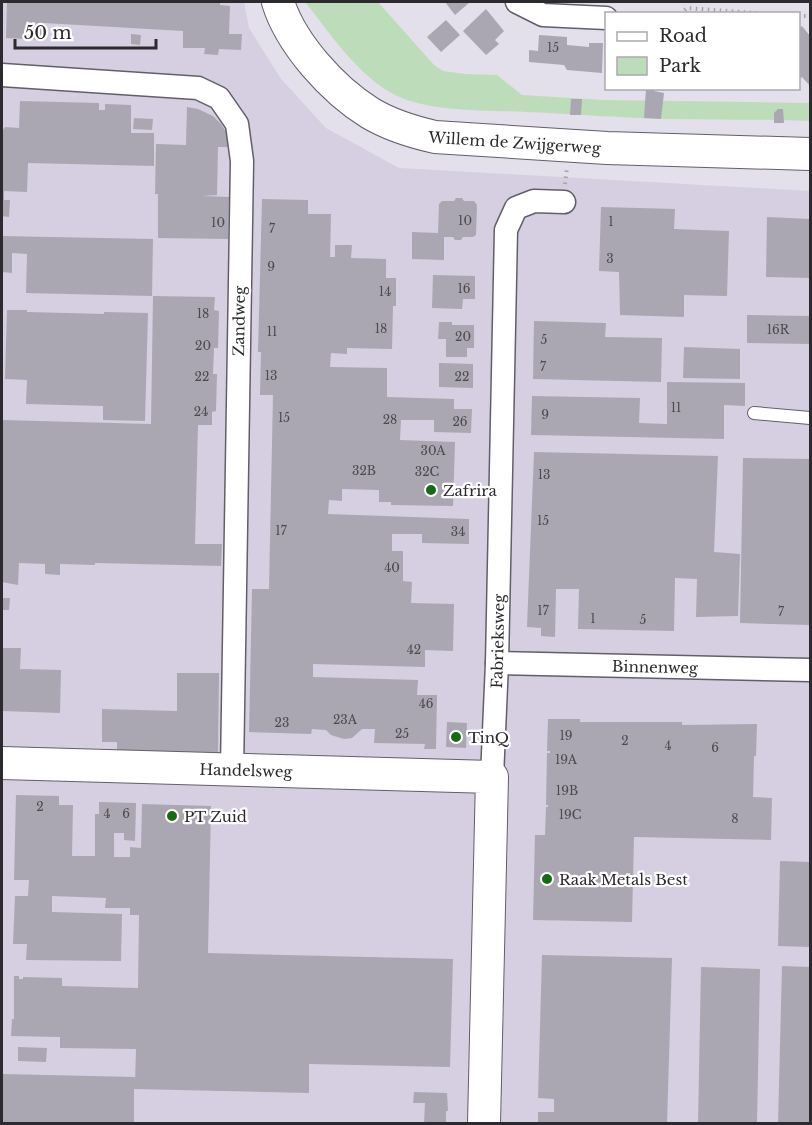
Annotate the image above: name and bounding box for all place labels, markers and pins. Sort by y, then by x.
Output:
place label: Zafrira [443,481,497,500]
marker: Zafrira [424,483,438,497]
place label: TinQ [468,728,509,747]
marker: TinQ [449,730,463,744]
place label: PT Zuid [184,807,247,826]
marker: PT Zuid [165,809,179,823]
place label: Raak Metals Best [559,870,688,889]
marker: Raak Metals Best [540,872,554,886]

